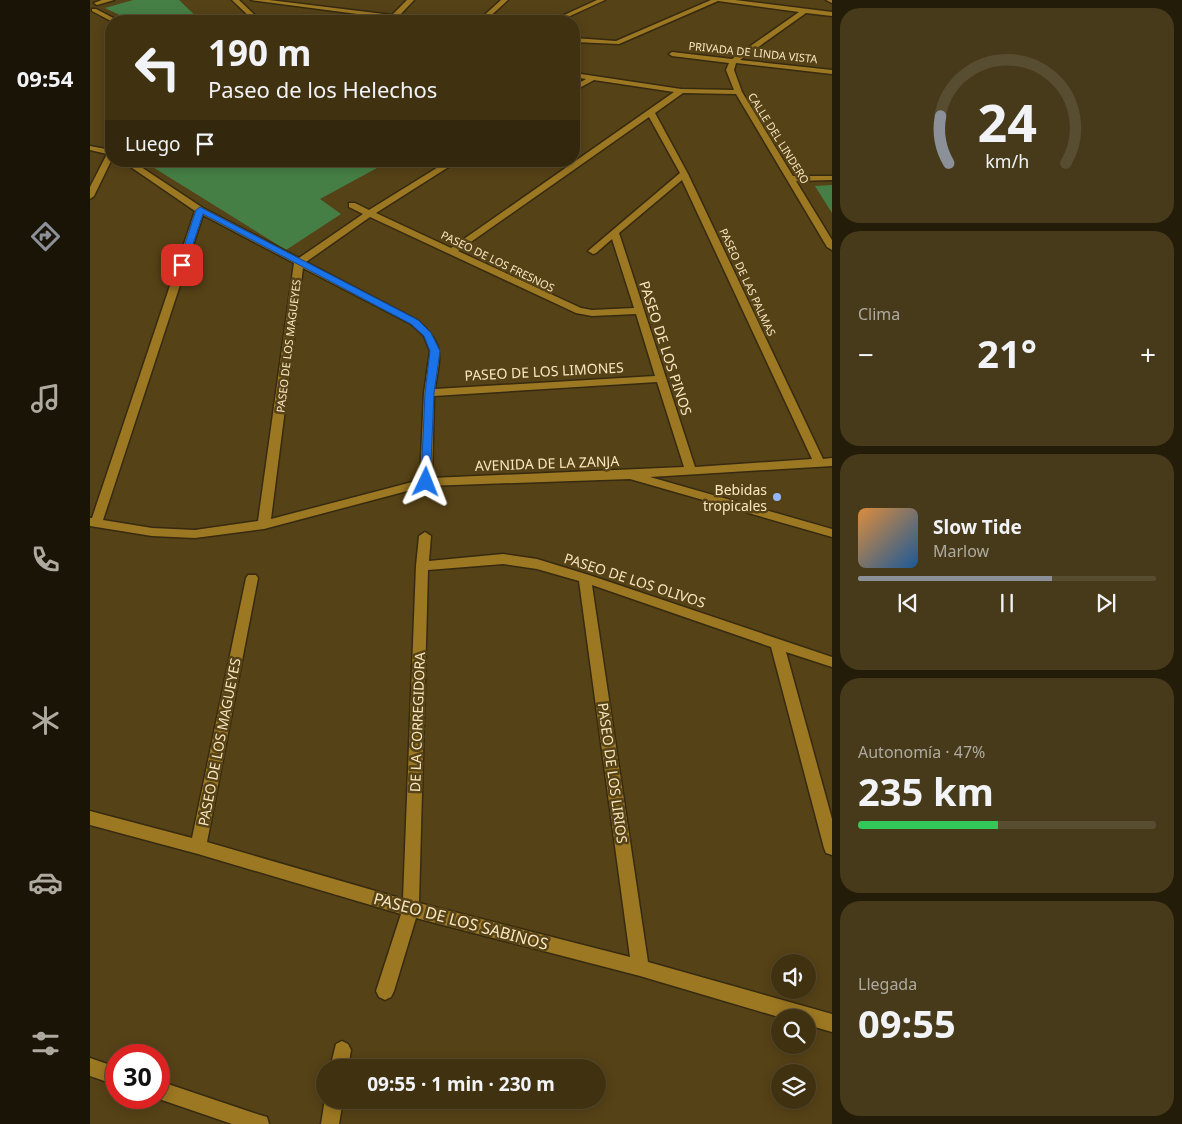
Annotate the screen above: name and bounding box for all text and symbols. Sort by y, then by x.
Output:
text: 190 m [208,29,311,76]
icon: left [125,35,190,100]
street label: PRIVADA DE LINDA VISTA [688,38,819,66]
text: 09:54 [17,63,73,93]
text: Paseo de los Helechos [208,74,437,104]
text: 24 [977,86,1037,157]
street label: CALLE DEL LINDERO [745,90,813,186]
icon: arrive [191,130,219,158]
text: Luego [125,131,181,157]
text: km/h [985,149,1029,173]
icon: directions [28,219,63,254]
street label: PASEO DE LAS PALMAS [716,226,780,338]
street label: PASEO DE LOS FRESNOS [439,227,557,295]
pin [161,244,203,286]
icon: arrive [168,251,196,279]
street label: PASEO DE LOS PINOS [635,278,697,418]
street label: PASEO DE LOS MAGUEYES [272,279,304,413]
text: Clima [858,303,900,325]
text: 21° [977,327,1037,379]
text: − [858,335,874,373]
text: + [1140,335,1156,373]
street label: PASEO DE LOS LIMONES [464,357,624,385]
icon: music [28,381,63,416]
street label: AVENIDA DE LA ZANJA [475,451,620,475]
position arrow [399,455,451,507]
place label: Bebidas tropicales [703,480,767,515]
marker: Bebidas tropicales [771,491,783,503]
text: Slow Tide [933,514,1022,540]
text: Marlow [933,540,989,562]
icon: phone [28,542,63,577]
street label: PASEO DE LOS OLIVOS [562,548,708,612]
icon: previous [894,589,922,617]
icon: pause [993,589,1021,617]
icon: next [1092,589,1120,617]
street label: DE LA CORREGIDORA [405,652,429,792]
street label: PASEO DE LOS MAGUEYES [193,656,245,828]
street label: PASEO DE LOS LIRIOS [594,701,632,845]
icon: climate [28,703,63,738]
text: Autonomía · 47% [858,741,985,763]
text: 235 km [858,765,994,817]
icon: car [28,865,63,900]
street label: PASEO DE LOS SABINOS [371,887,551,955]
map controls [771,954,816,1109]
button: sound [771,954,816,999]
text: Llegada [858,973,917,995]
text: 09:55 [858,997,956,1049]
button: search [771,1009,816,1054]
icon: filters [28,1026,63,1061]
speed limit sign: 30 [105,1044,170,1109]
button: layers [771,1064,816,1109]
text: 09:55 · 1 min · 230 m [367,1071,555,1097]

